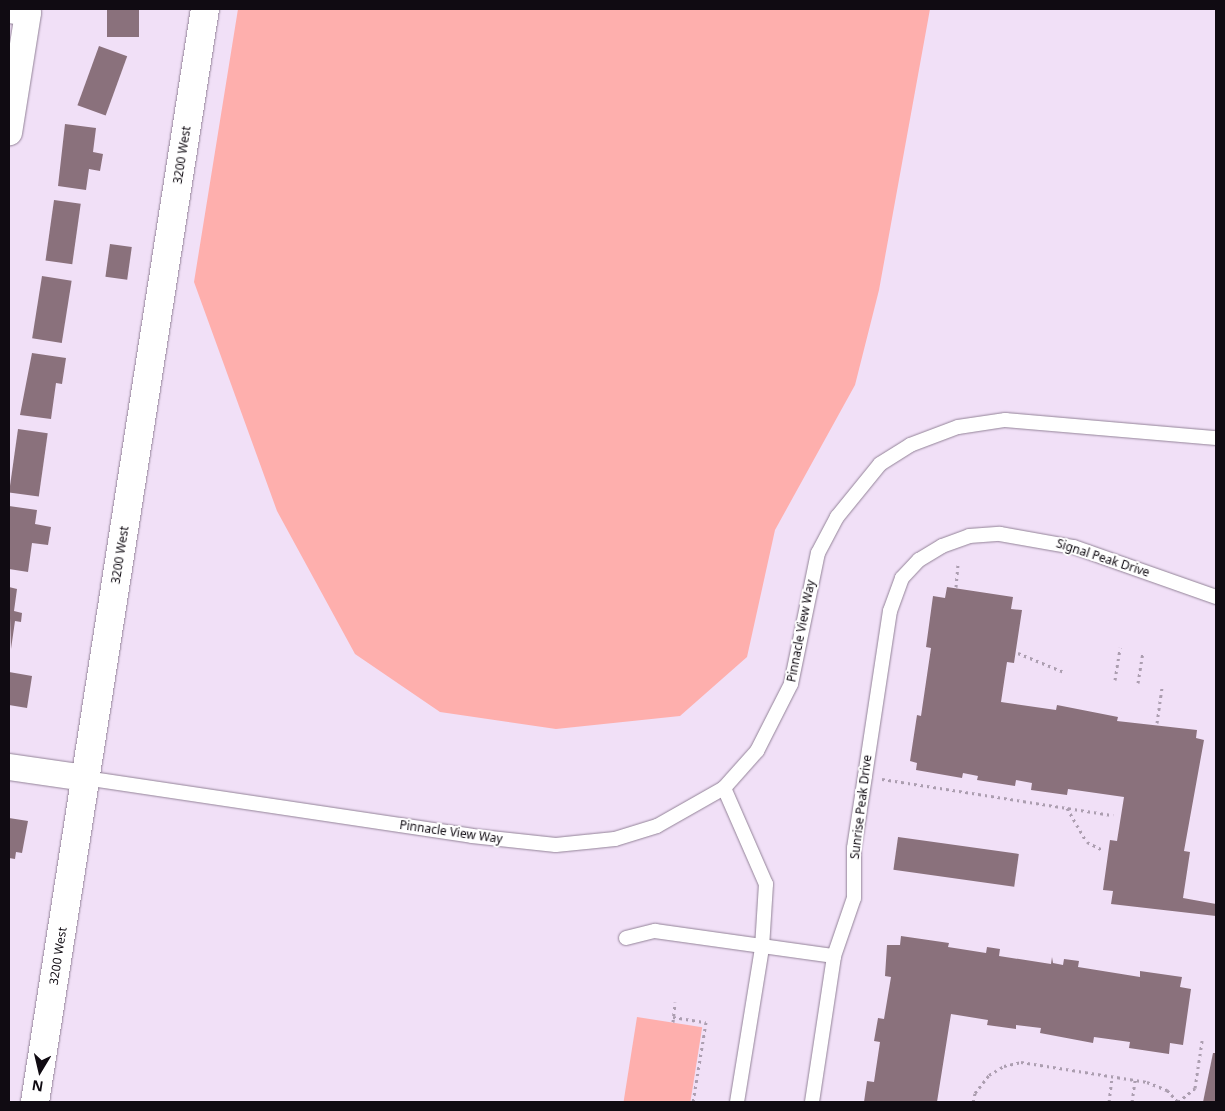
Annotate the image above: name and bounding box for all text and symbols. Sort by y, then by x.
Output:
street label: 3200 West [170,125,194,185]
street label: 3200 West [108,525,132,585]
street label: Signal Peak Drive [1054,536,1152,580]
street label: Pinnacle View Way [784,579,818,683]
street label: Sunrise Peak Drive [847,754,875,860]
street label: Pinnacle View Way [399,818,503,846]
street label: 3200 West [46,926,70,986]
north arrow [15,1046,65,1096]
text: N [30,1076,45,1097]

